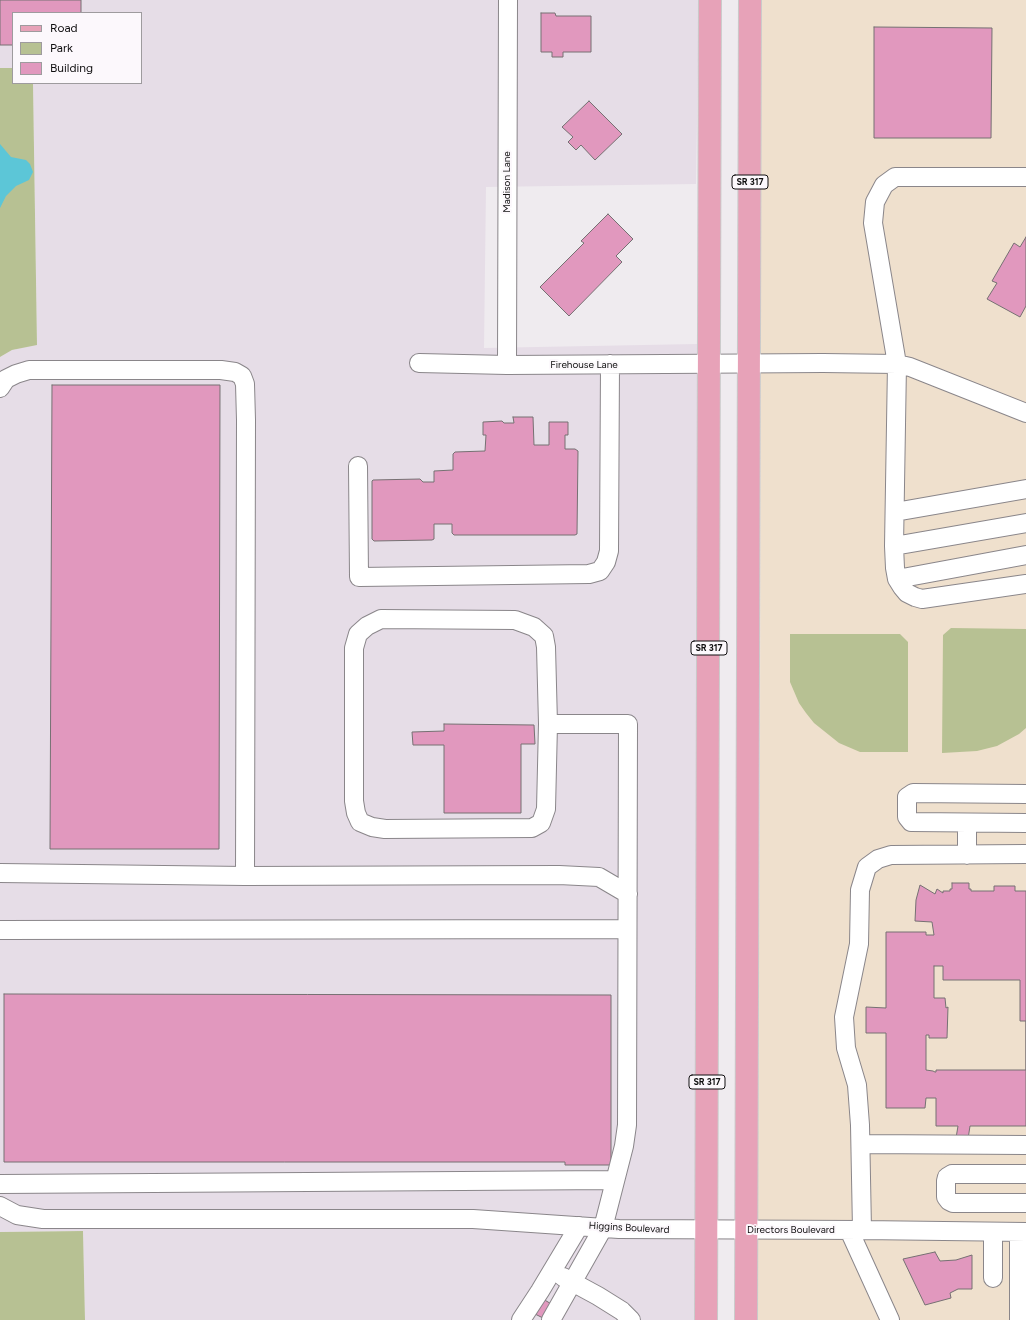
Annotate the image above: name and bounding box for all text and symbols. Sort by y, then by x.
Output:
legend [12,12,142,84]
text: Road [50,21,78,35]
text: Park [50,41,73,55]
text: Building [50,61,93,75]
street label: Madison Lane [501,151,513,213]
road number: SR 317 [732,175,768,189]
street label: Firehouse Lane [550,359,618,371]
road number: SR 317 [691,641,727,655]
road number: SR 317 [689,1075,725,1089]
street label: Higgins Boulevard [588,1220,670,1236]
street label: Directors Boulevard [747,1224,835,1236]

